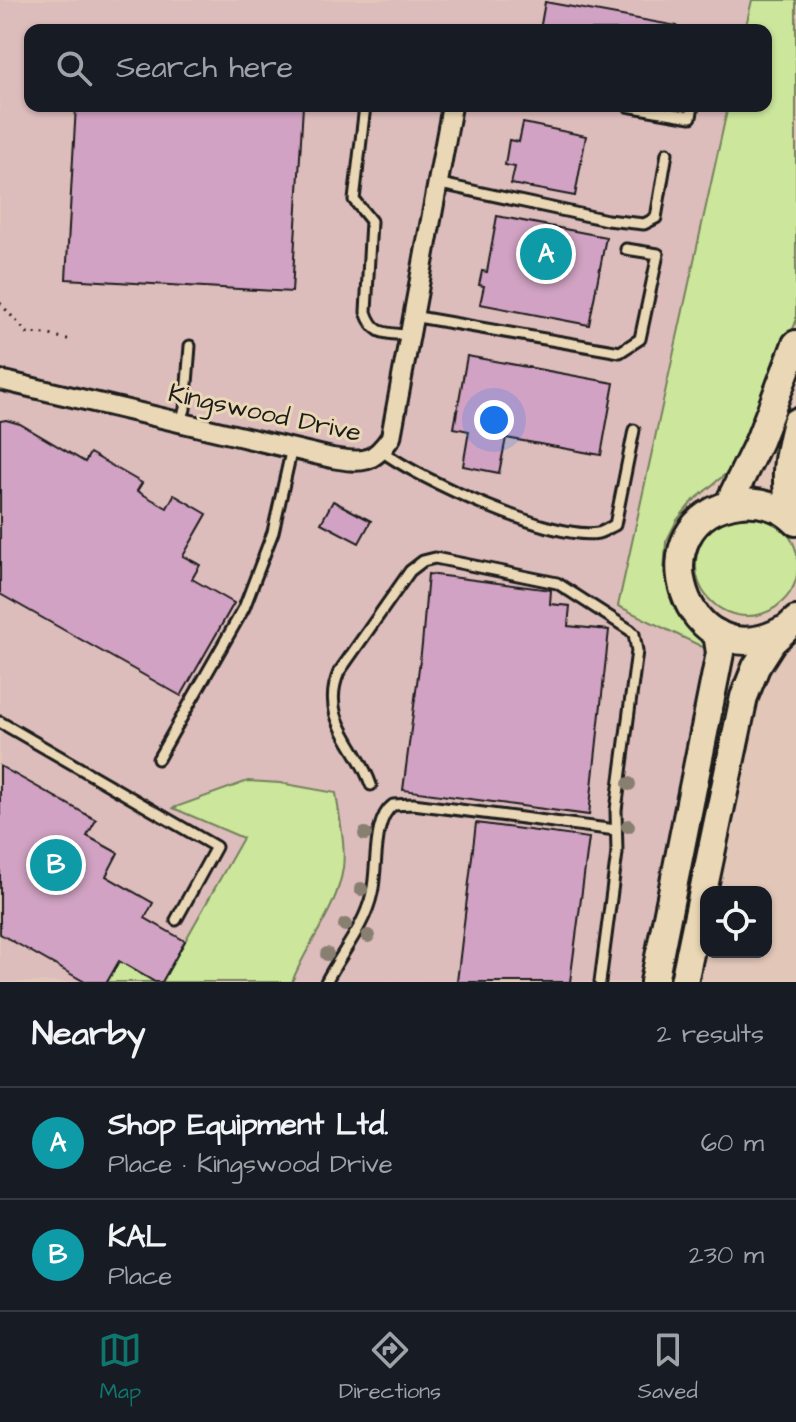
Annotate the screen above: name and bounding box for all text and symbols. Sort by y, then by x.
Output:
search box [24,24,772,112]
icon: search [52,46,96,90]
text: Search here [116,47,293,89]
pin: A [520,224,572,284]
street label: Kingswood Drive [165,375,364,453]
your location [474,400,514,440]
pin: B [30,835,82,895]
map controls [700,886,772,958]
button: locate [700,886,772,958]
text: Nearby [32,1010,146,1058]
text: 2 results [656,1016,764,1052]
text: Shop Equipment Ltd. [108,1104,389,1146]
text: A [50,1125,66,1161]
text: 60 m [701,1125,764,1161]
text: Place · Kingswood Drive [108,1146,393,1182]
text: KAL [108,1216,166,1258]
text: B [49,1237,67,1273]
text: 230 m [689,1237,764,1273]
text: Place [108,1258,172,1294]
tab: Map [98,1328,142,1407]
tab: Directions [339,1328,441,1407]
tab: Saved [638,1328,698,1407]

